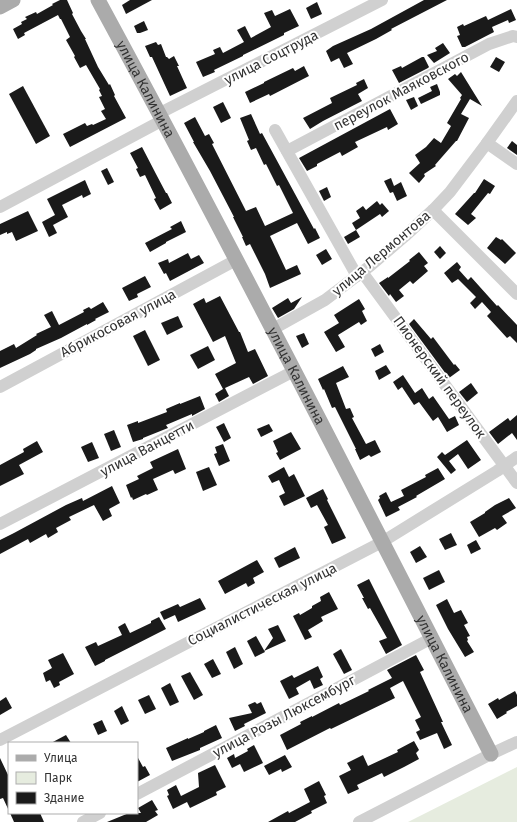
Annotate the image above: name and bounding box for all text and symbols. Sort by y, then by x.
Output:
street label: улица Соцтруда [221,26,321,88]
street label: улица Калинина [112,38,178,141]
street label: переулок Маяковского [331,49,472,134]
street label: улица Лермонтова [329,207,434,300]
street label: Абрикосовая улица [57,286,179,361]
street label: Пионерский переулок [390,313,490,442]
street label: улица Калинина [264,324,329,428]
street label: улица Ванцетти [97,417,197,480]
street label: Социалистическая улица [185,559,340,649]
street label: улица Калинина [412,612,477,716]
street label: улица Розы Люксембург [210,672,359,761]
legend [8,742,138,814]
text: Улица [44,751,78,765]
text: Парк [44,771,73,785]
text: Здание [44,791,84,805]

